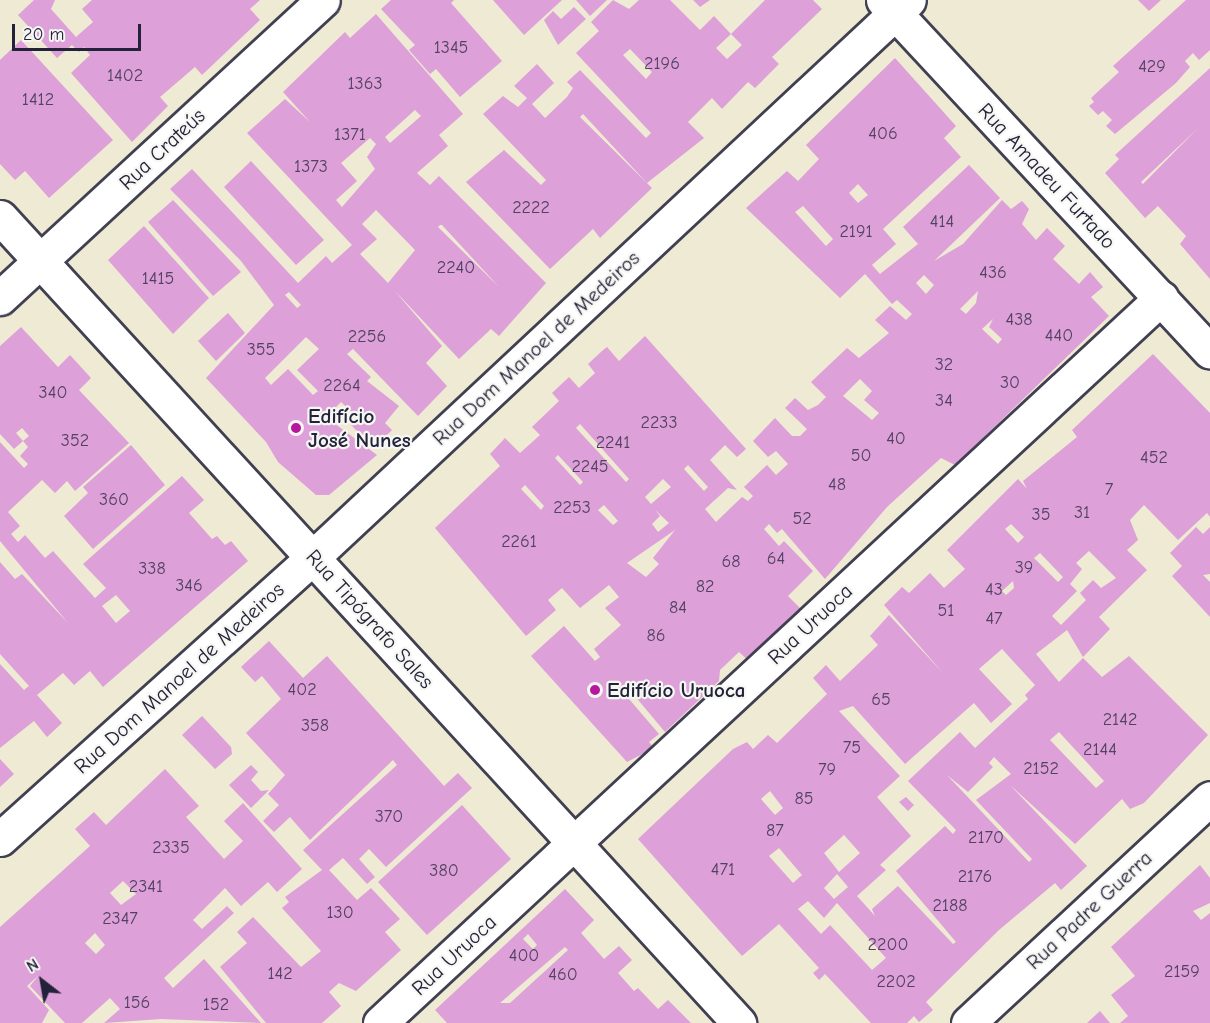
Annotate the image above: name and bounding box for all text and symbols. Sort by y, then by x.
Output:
scale bar [15,12,144,50]
text: 20 m [23,24,64,45]
house number: 1345 [434,37,468,59]
house number: 2196 [644,53,680,75]
house number: 429 [1138,56,1166,78]
house number: 1402 [107,65,143,87]
house number: 1363 [347,73,383,95]
house number: 1412 [22,89,54,111]
street label: Rua Amadeu Furtado [973,98,1121,254]
street label: Rua Crateús [114,103,210,195]
house number: 406 [868,123,898,145]
house number: 1371 [334,124,366,146]
house number: 1373 [294,156,328,178]
house number: 2222 [512,197,550,219]
house number: 414 [930,211,954,233]
house number: 2191 [839,221,873,243]
street label: Rua Dom Manoel de Medeiros [427,245,645,451]
house number: 2240 [437,257,475,279]
house number: 436 [979,262,1007,284]
house number: 1415 [142,268,174,290]
house number: 438 [1005,309,1033,331]
house number: 440 [1045,325,1073,347]
house number: 2256 [348,326,386,348]
house number: 355 [247,339,275,361]
house number: 32 [935,354,953,376]
house number: 30 [1000,372,1020,394]
house number: 2264 [323,375,361,397]
house number: 340 [39,382,67,404]
house number: 34 [935,390,953,412]
place label: Edifício José Nunes [308,403,411,453]
house number: 2233 [640,412,678,434]
marker: Edifício José Nunes [289,421,303,435]
house number: 40 [886,428,906,450]
house number: 352 [61,430,89,452]
house number: 2241 [596,432,630,454]
house number: 50 [851,445,871,467]
house number: 452 [1140,447,1168,469]
house number: 2245 [571,456,609,478]
house number: 48 [828,474,846,496]
house number: 7 [1105,479,1113,501]
house number: 360 [99,489,129,511]
house number: 2253 [553,497,591,519]
house number: 31 [1074,502,1090,524]
house number: 35 [1032,504,1050,526]
house number: 52 [792,508,812,530]
house number: 2261 [501,531,537,553]
street label: Rua Tipógrafo Sales [301,544,439,694]
house number: 64 [767,548,785,570]
house number: 68 [721,551,741,573]
house number: 39 [1015,557,1033,579]
house number: 338 [138,558,166,580]
house number: 346 [175,575,203,597]
house number: 82 [696,576,714,598]
street label: Rua Dom Manoel de Medeiros [69,577,289,779]
street label: Rua Uruoca [762,578,858,670]
house number: 43 [985,579,1003,601]
house number: 84 [669,597,687,619]
house number: 51 [938,600,954,622]
house number: 47 [985,608,1003,630]
house number: 86 [646,625,666,647]
place label: Edifício Uruoca [607,677,745,703]
house number: 402 [287,679,317,701]
marker: Edifício Uruoca [588,683,602,697]
house number: 65 [871,689,891,711]
house number: 2142 [1103,709,1137,731]
house number: 358 [301,715,329,737]
house number: 75 [843,737,861,759]
house number: 2144 [1083,739,1117,761]
house number: 2152 [1023,758,1059,780]
house number: 79 [818,759,836,781]
house number: 85 [794,788,814,810]
house number: 370 [375,806,403,828]
house number: 87 [766,820,784,842]
house number: 2170 [968,827,1004,849]
house number: 2335 [152,837,190,859]
street label: Rua Padre Guerra [1021,845,1157,975]
house number: 471 [711,859,735,881]
house number: 380 [429,860,459,882]
house number: 2176 [958,866,992,888]
house number: 2341 [129,876,163,898]
house number: 2188 [932,895,968,917]
house number: 130 [326,902,354,924]
house number: 2347 [102,908,138,930]
street label: Rua Uruoca [406,909,502,1001]
house number: 2200 [868,934,908,956]
house number: 400 [509,945,539,967]
north arrow [12,951,72,1011]
text: N [24,955,42,976]
house number: 2159 [1164,961,1200,983]
house number: 142 [267,963,293,985]
house number: 460 [548,964,578,986]
house number: 2202 [876,971,916,993]
house number: 156 [124,992,150,1014]
house number: 152 [203,994,229,1016]

